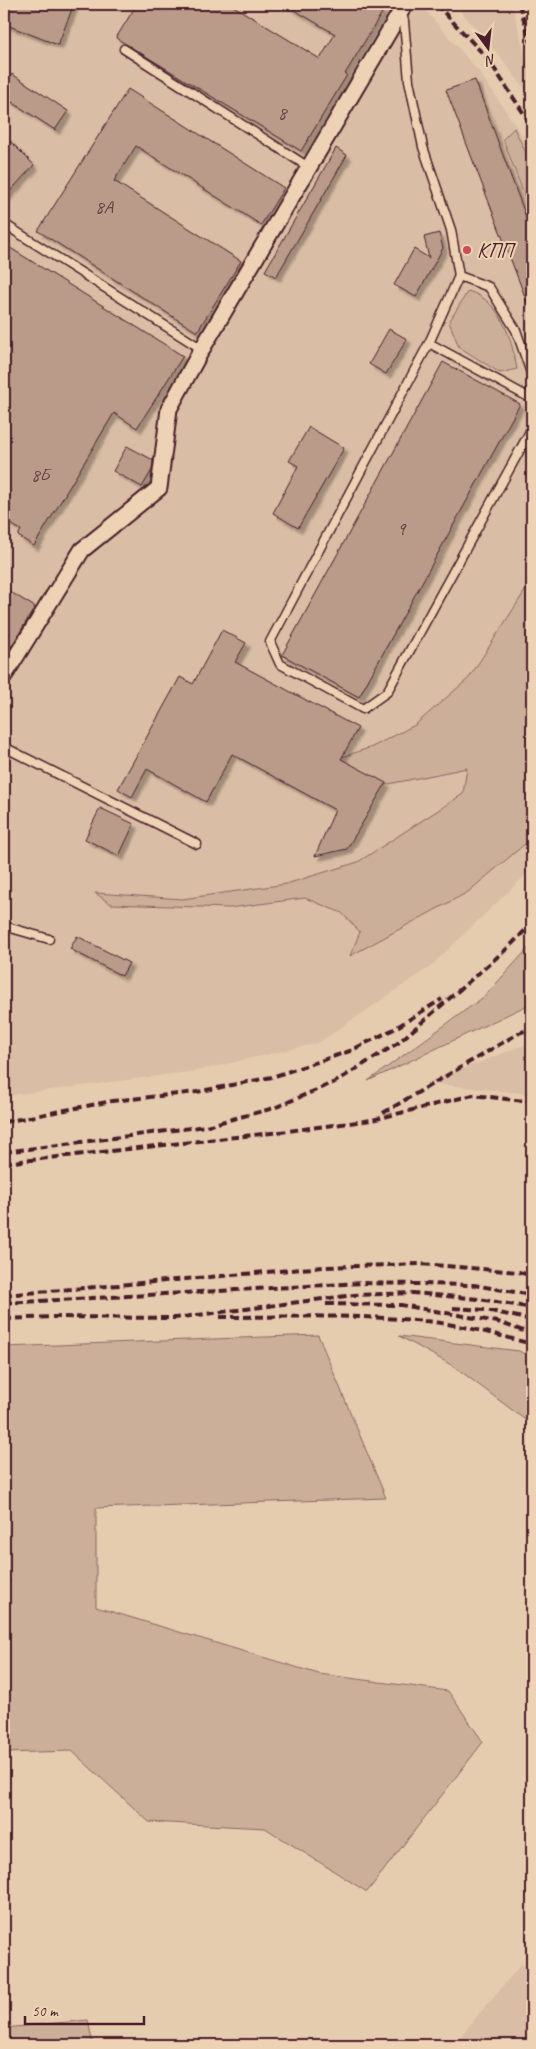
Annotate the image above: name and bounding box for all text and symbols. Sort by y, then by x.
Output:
north arrow [464,22,514,72]
text: N [483,51,498,70]
house number: 8 [278,101,289,125]
house number: 8А [95,195,115,219]
place label: КПП [477,237,517,263]
marker: КПП [461,244,473,256]
house number: 8Б [31,463,52,487]
house number: 9 [397,517,407,541]
scale bar [25,1994,144,2026]
text: 50 m [32,2002,59,2021]

